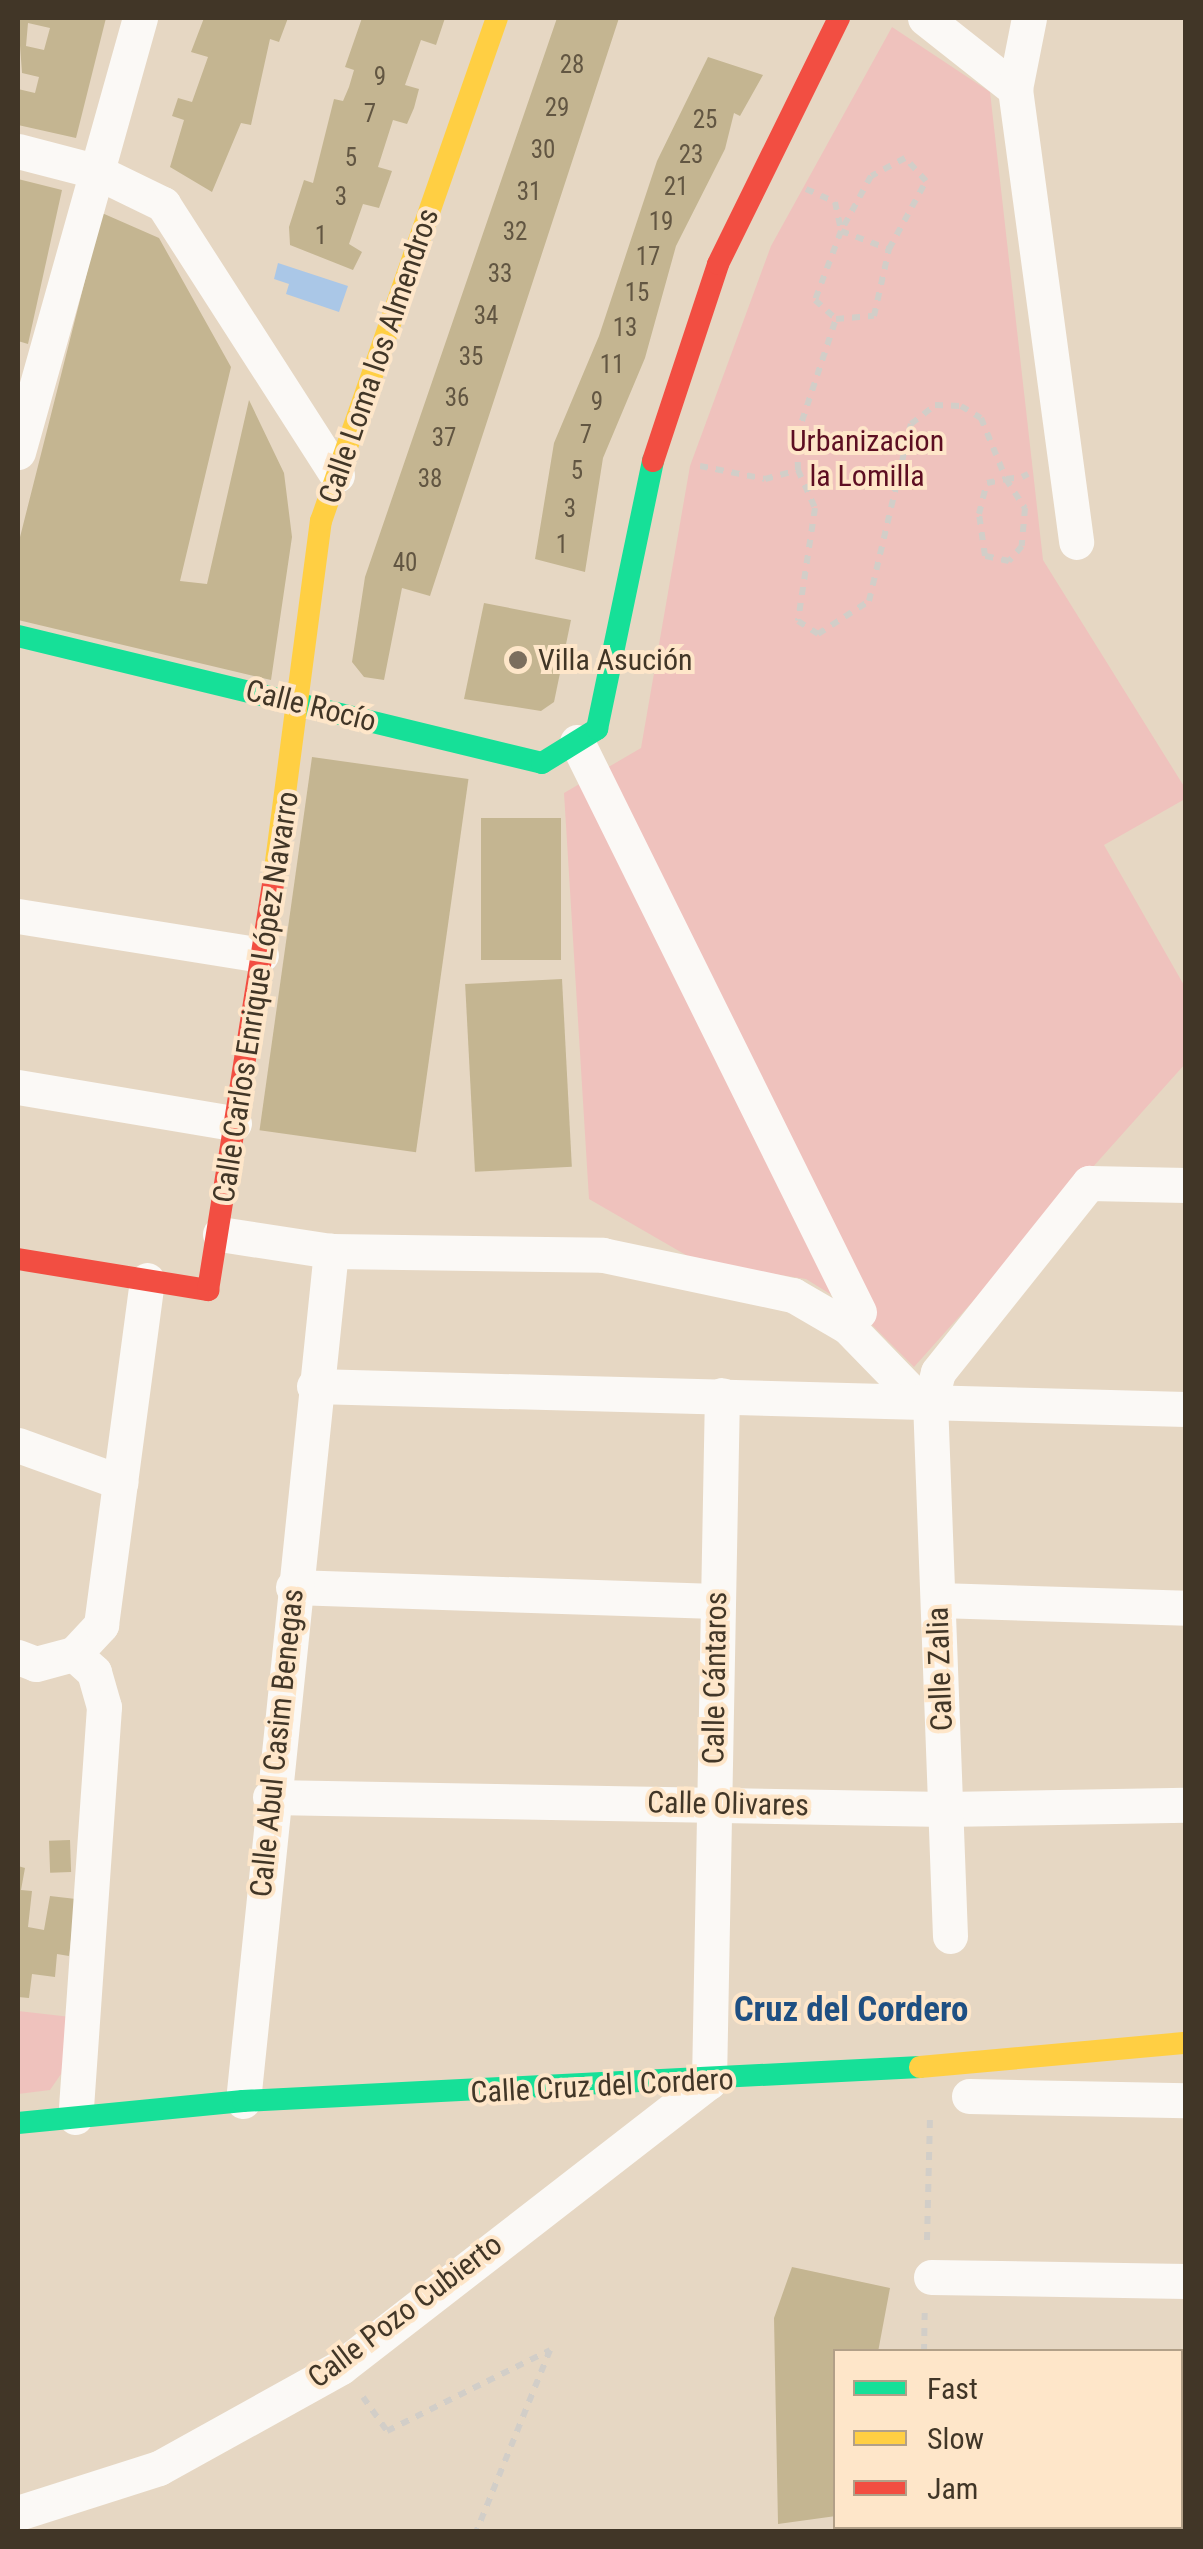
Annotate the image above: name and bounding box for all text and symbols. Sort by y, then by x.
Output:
house number: 28 [560,50,584,80]
house number: 9 [374,62,386,92]
house number: 29 [545,93,569,123]
house number: 7 [364,99,376,129]
house number: 25 [693,105,717,135]
house number: 30 [531,135,555,165]
house number: 23 [679,140,703,170]
house number: 5 [345,143,357,173]
house number: 21 [664,172,688,202]
house number: 31 [517,177,541,207]
house number: 3 [335,182,347,212]
street label: Calle Loma los Almendros [312,204,446,508]
house number: 19 [649,207,673,237]
house number: 32 [503,217,527,247]
house number: 1 [315,221,327,251]
house number: 17 [636,242,660,272]
house number: 33 [488,259,512,289]
house number: 15 [625,278,649,308]
house number: 34 [474,301,498,331]
house number: 13 [613,313,637,343]
house number: 35 [459,342,483,372]
house number: 11 [600,350,624,380]
house number: 36 [445,383,469,413]
house number: 9 [591,387,603,417]
house number: 7 [580,420,592,450]
house number: 37 [432,423,456,453]
park label: Urbanizacion la Lomilla [790,423,944,494]
house number: 5 [571,456,583,486]
house number: 38 [418,464,442,494]
house number: 3 [564,494,576,524]
house number: 1 [556,530,568,560]
house number: 40 [393,548,417,578]
place label: Villa Asución [538,642,693,678]
marker: Villa Asución [507,649,529,671]
street label: Calle Rocío [242,672,380,740]
street label: Calle Carlos Enrique López Navarro [206,789,306,1205]
street label: Calle Abul Casim Benegas [243,1587,311,1899]
street label: Calle Cántaros [695,1591,735,1765]
street label: Calle Zalia [920,1606,960,1732]
street label: Calle Olivares [647,1785,809,1823]
district label: Cruz del Cordero [734,1989,968,2031]
street label: Calle Cruz del Cordero [470,2061,734,2111]
street label: Calle Pozo Cubierto [301,2227,509,2395]
legend [833,2349,1183,2529]
text: Fast [927,2371,978,2406]
text: Slow [927,2421,984,2456]
text: Jam [927,2471,978,2506]

